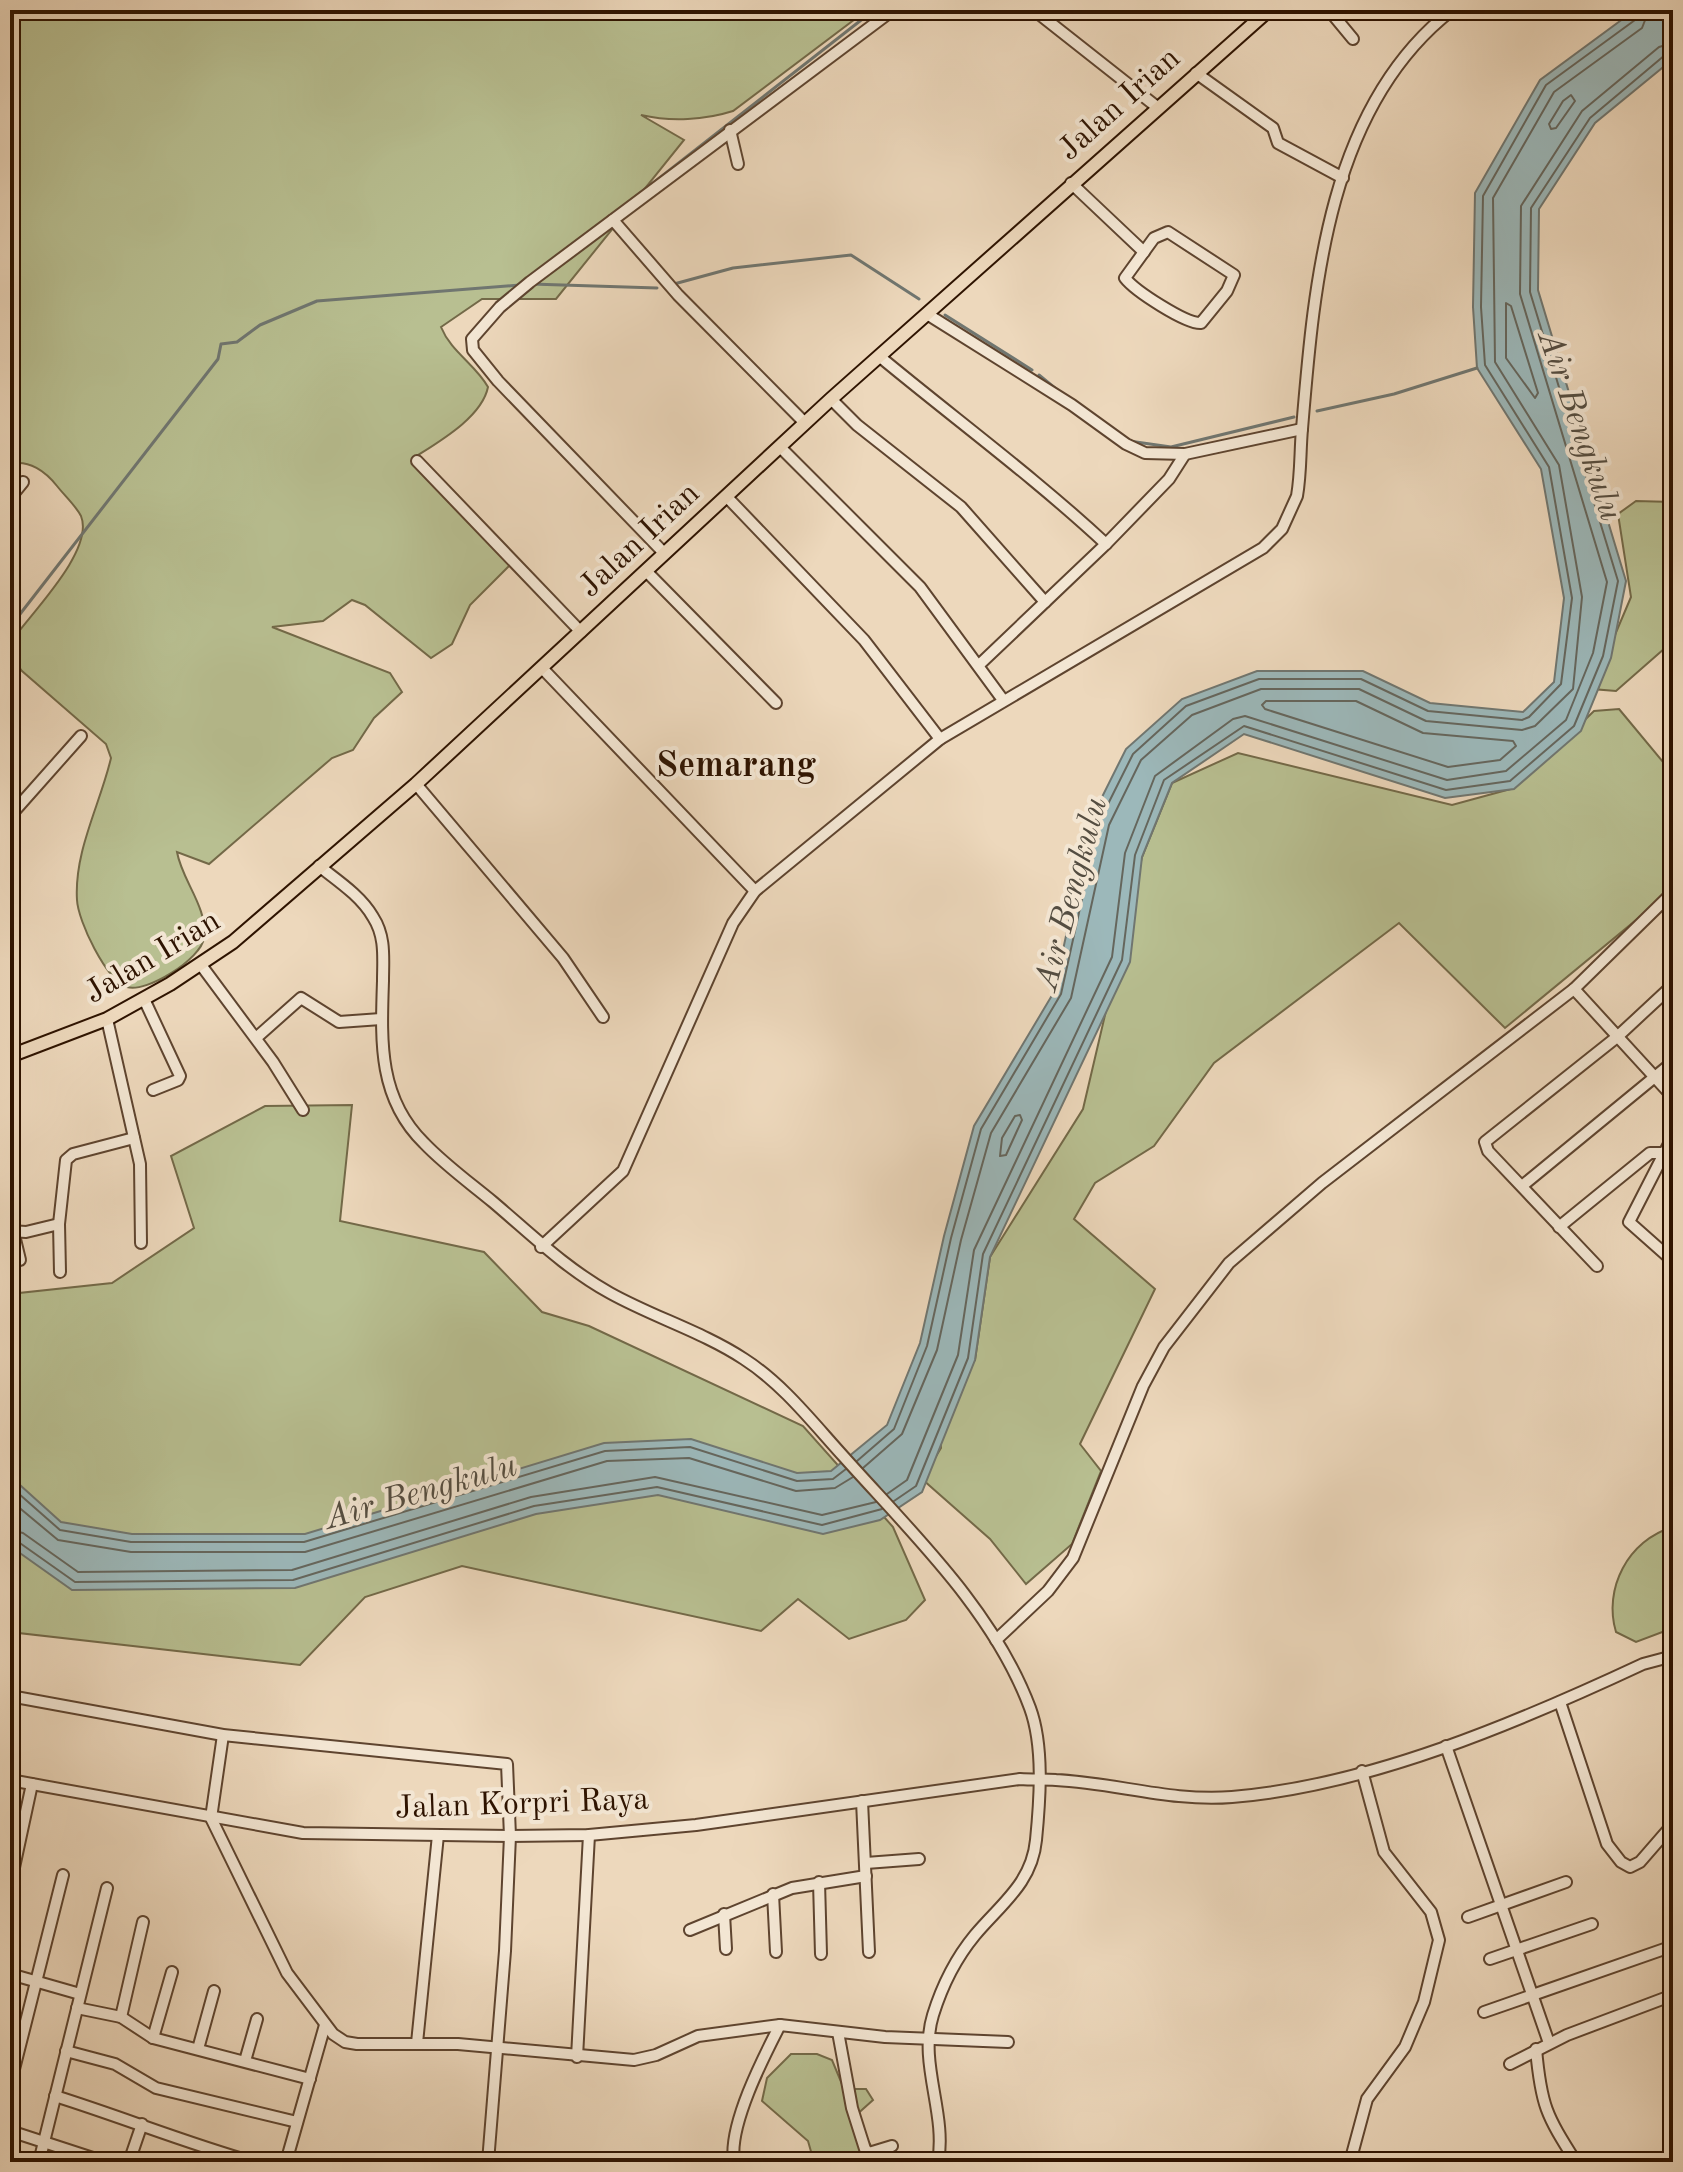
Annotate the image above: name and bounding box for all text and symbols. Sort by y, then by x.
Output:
street label: Jalan Irian [1053,43,1187,167]
water label: Air Bengkulu [1530,325,1627,526]
street label: Jalan Irian [574,478,706,604]
district label: Semarang [656,749,816,785]
water label: Air Bengkulu [1029,794,1114,996]
street label: Jalan Irian [80,905,226,1011]
water label: Air Bengkulu [319,1449,521,1537]
street label: Jalan Korpri Raya [394,1785,650,1825]

